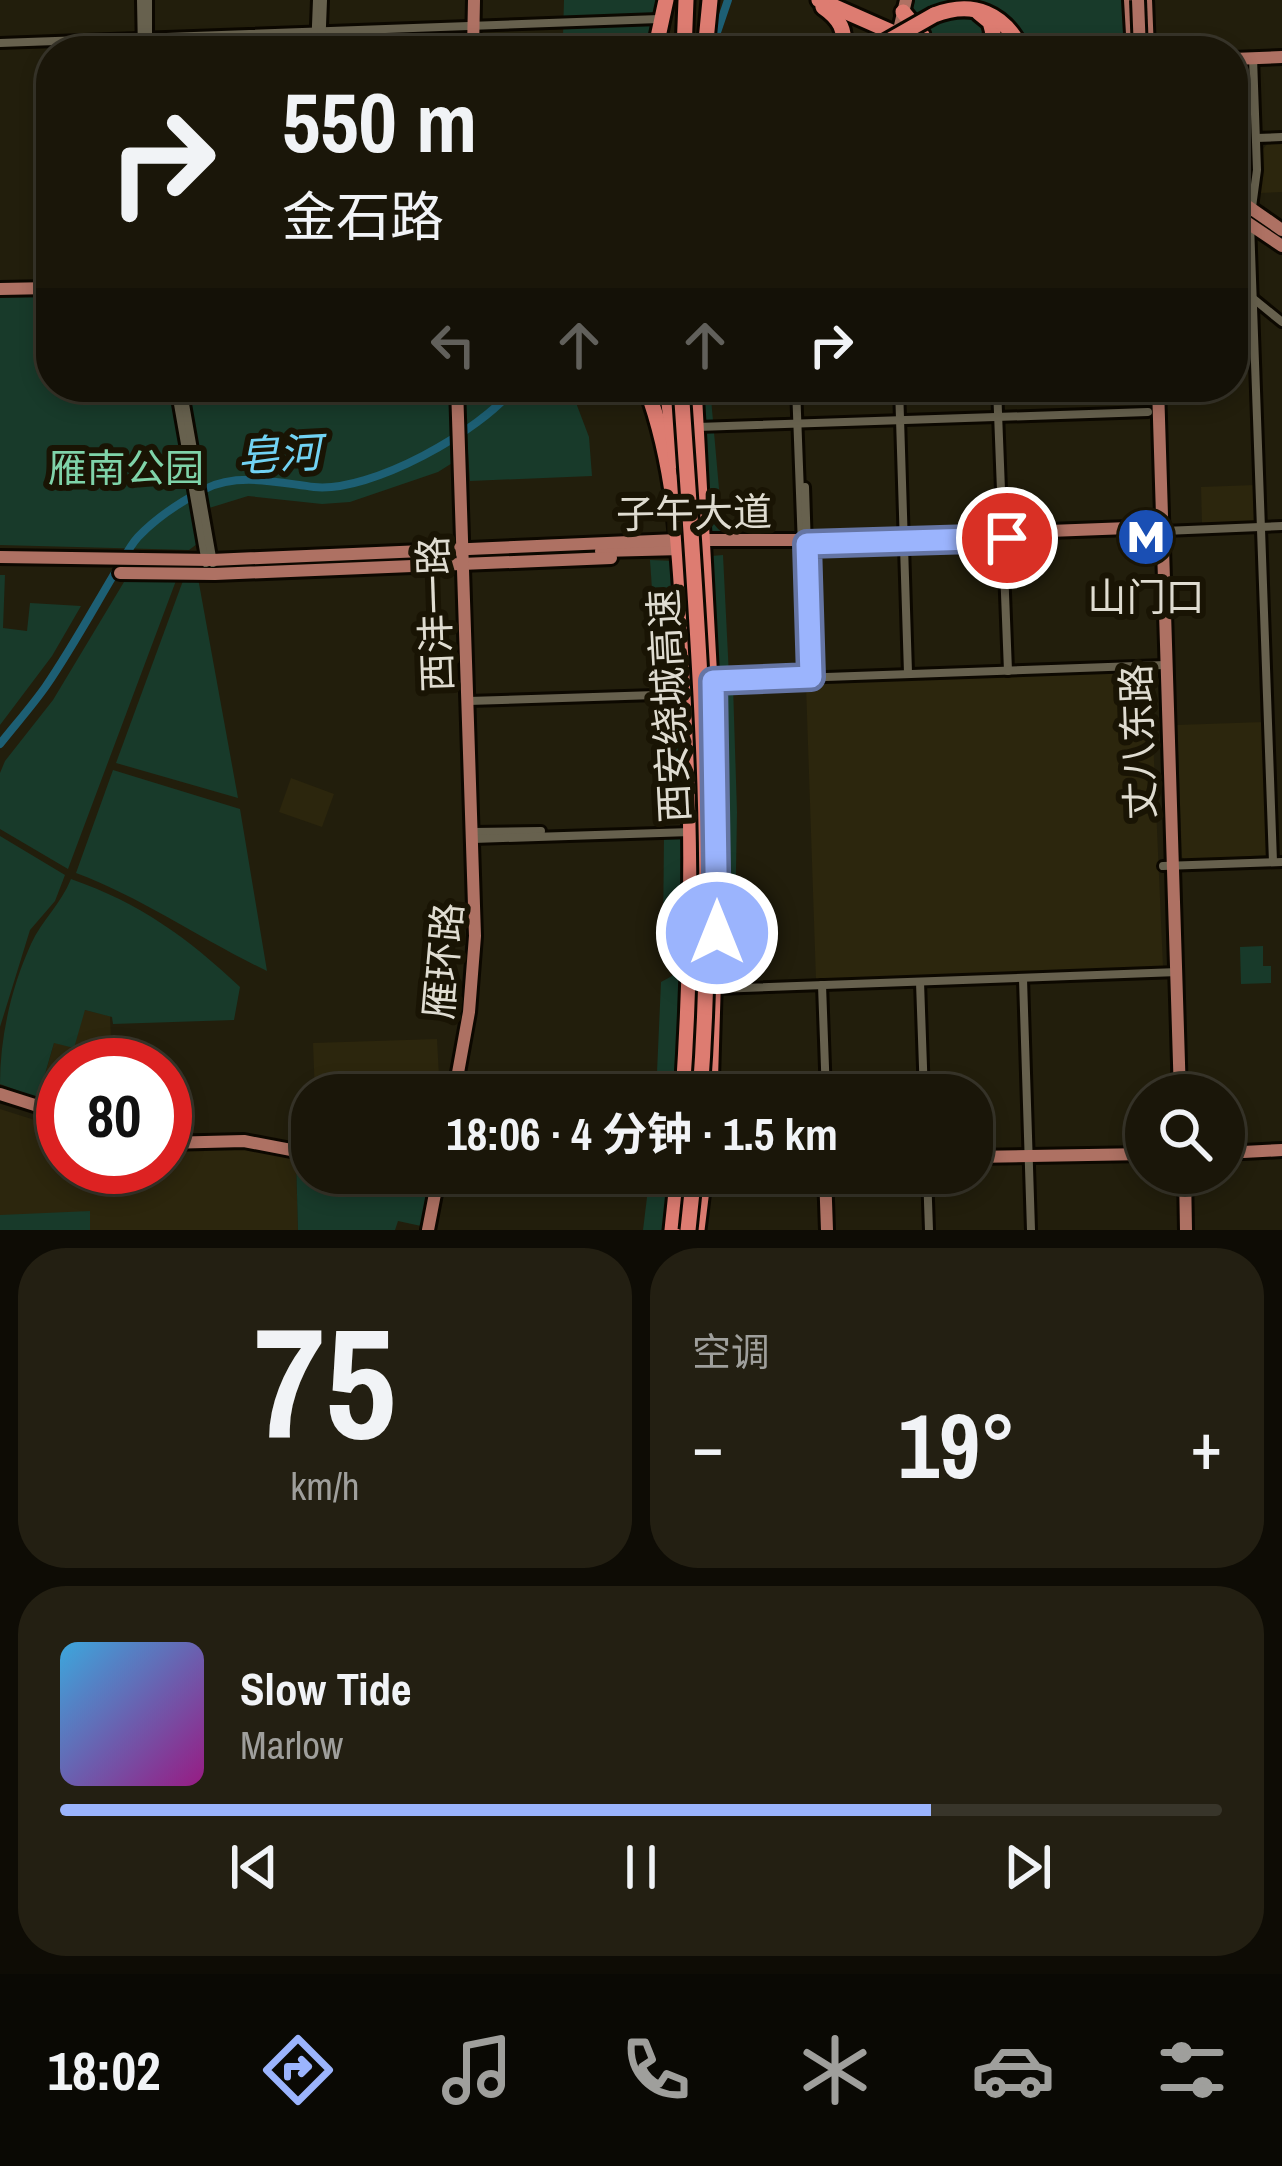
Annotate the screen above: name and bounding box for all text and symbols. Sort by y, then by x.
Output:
text: 550 m [282,65,477,178]
icon: right [84,84,240,240]
text: 金石路 [282,180,444,253]
icon: left [420,312,486,378]
icon: ahead [546,312,612,378]
icon: ahead [672,312,738,378]
icon: right [798,312,864,378]
water label: 皂河 [236,423,329,484]
park label: 雁南公园 [48,442,204,494]
street label: 子午大道 [616,486,772,540]
pin [956,487,1058,589]
icon: arrive [974,505,1040,571]
metro station icon: 山门口 [1115,506,1177,568]
street label: 西沣一路 [406,535,464,693]
place label: 山门口 [1087,571,1205,623]
street label: 西安绕城高速 [637,588,701,824]
street label: 丈八东路 [1109,663,1167,821]
position arrow [654,870,780,996]
street label: 雁环路 [412,900,474,1022]
speed limit sign: 80 [36,1038,192,1194]
map controls [1125,1074,1245,1194]
button: search [1125,1074,1245,1194]
text: 18:06 · 4 分钟 · 1.5 km [446,1103,838,1164]
text: 75 [254,1277,396,1487]
text: 空调 [692,1326,770,1378]
text: 19° [898,1385,1016,1506]
text: − [692,1401,724,1490]
text: + [1190,1401,1222,1490]
text: km/h [290,1460,360,1512]
text: Slow Tide [240,1658,412,1719]
text: Marlow [240,1719,343,1771]
icon: previous [221,1834,287,1900]
icon: pause [608,1834,674,1900]
icon: next [995,1834,1061,1900]
icon: directions [256,2028,340,2112]
icon: music [435,2028,519,2112]
icon: phone [614,2028,698,2112]
icon: climate [793,2028,877,2112]
icon: car [971,2028,1055,2112]
icon: filters [1150,2028,1234,2112]
text: 18:02 [47,2034,161,2107]

